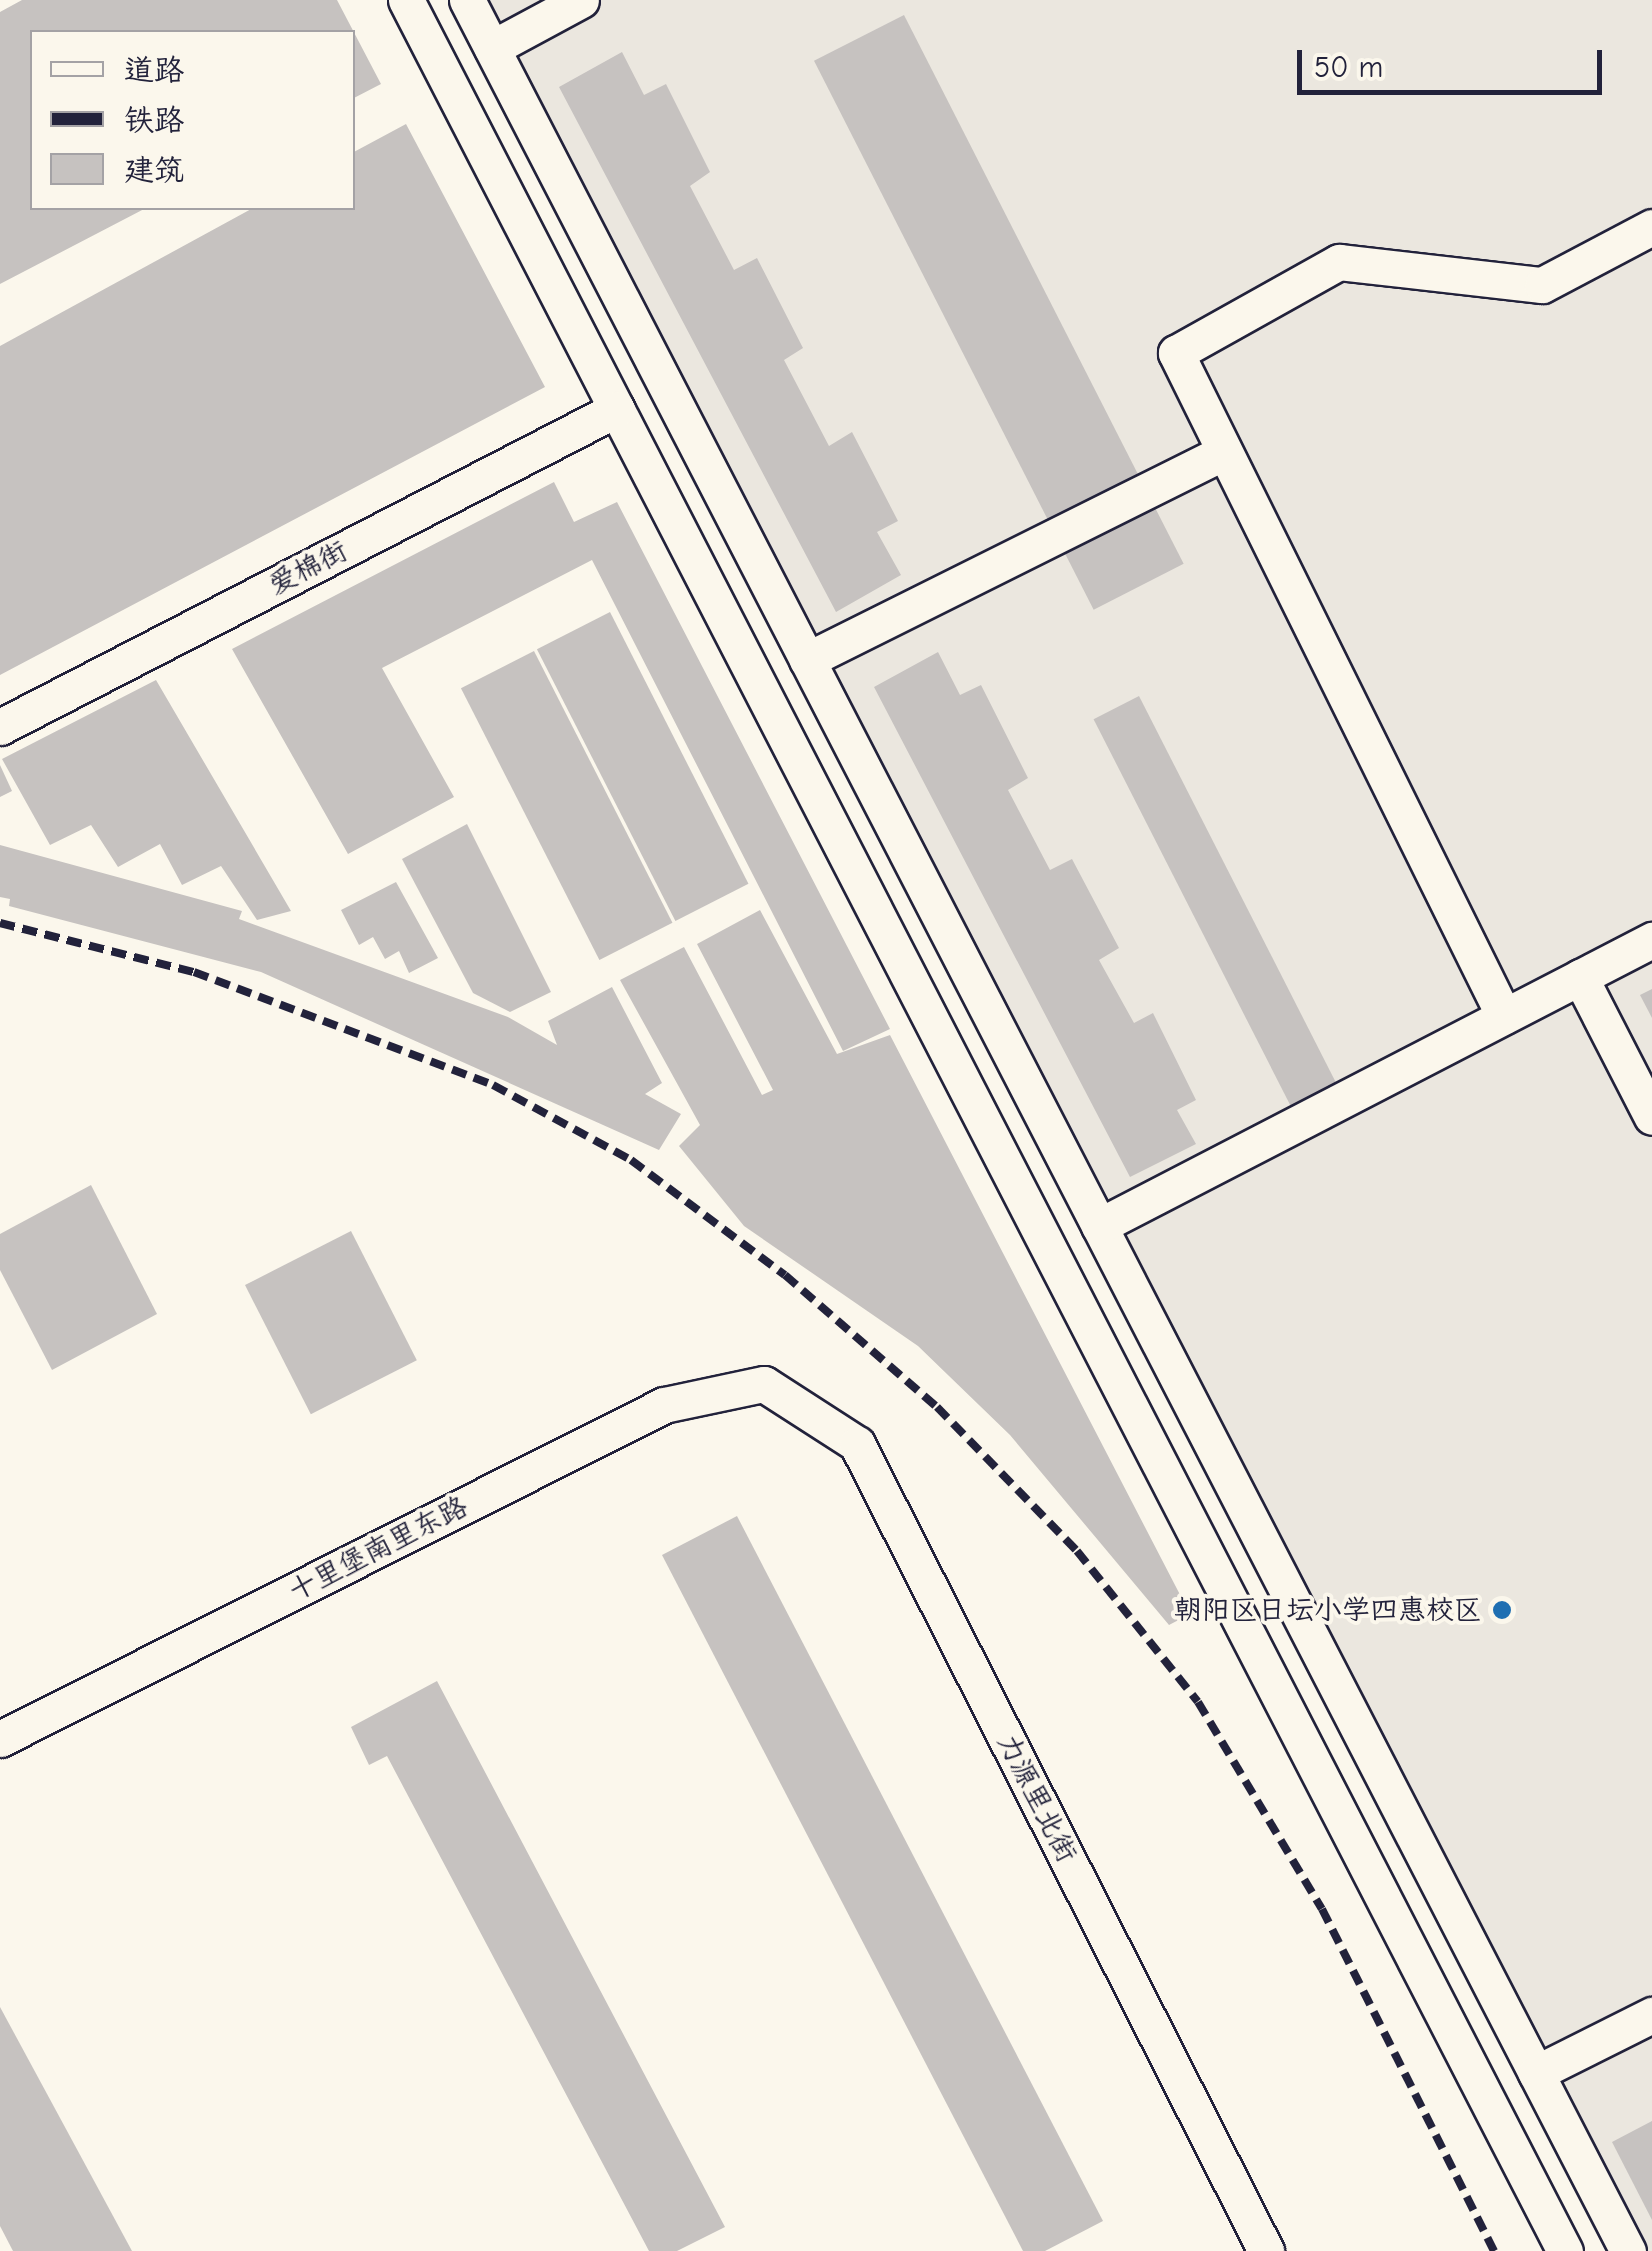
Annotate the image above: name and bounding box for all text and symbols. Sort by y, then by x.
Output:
legend [30,30,355,210]
scale bar [1302,30,1607,92]
text: 50 m [1314,50,1383,85]
text: 道路 [124,53,184,88]
text: 铁路 [124,103,184,138]
text: 建筑 [124,153,184,188]
street label: 爱棉街 [263,534,353,602]
street label: 十里堡南里东路 [283,1490,473,1608]
place label: 朝阳区日坛小学四惠校区 [1174,1593,1482,1627]
marker: 朝阳区日坛小学四惠校区 [1491,1599,1513,1621]
street label: 力源里北街 [990,1728,1084,1868]

